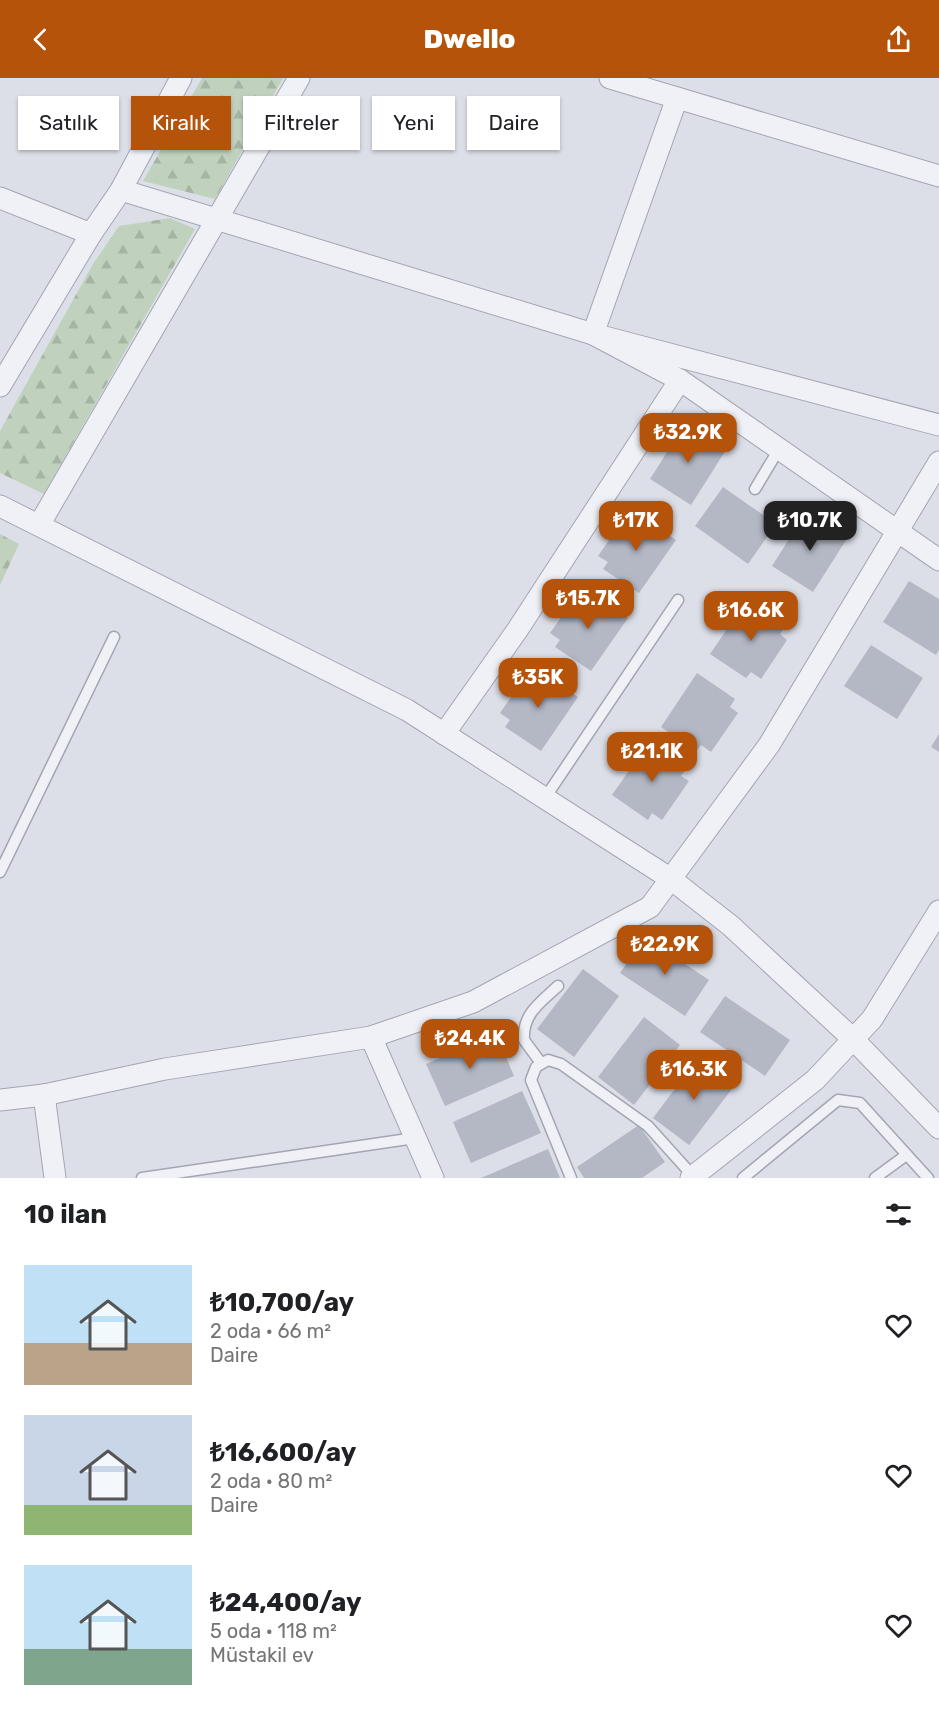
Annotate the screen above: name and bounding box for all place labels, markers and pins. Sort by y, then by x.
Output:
pin: ₺32.9K [639,413,737,464]
pin: ₺17K [600,501,672,552]
pin: ₺10.7K [761,501,859,552]
pin: ₺15.7K [539,579,637,630]
pin: ₺16.6K [702,591,800,642]
pin: ₺35K [502,658,574,709]
pin: ₺21.1K [603,732,701,783]
pin: ₺22.9K [616,925,714,976]
pin: ₺24.4K [421,1019,519,1070]
pin: ₺16.3K [645,1050,743,1101]

